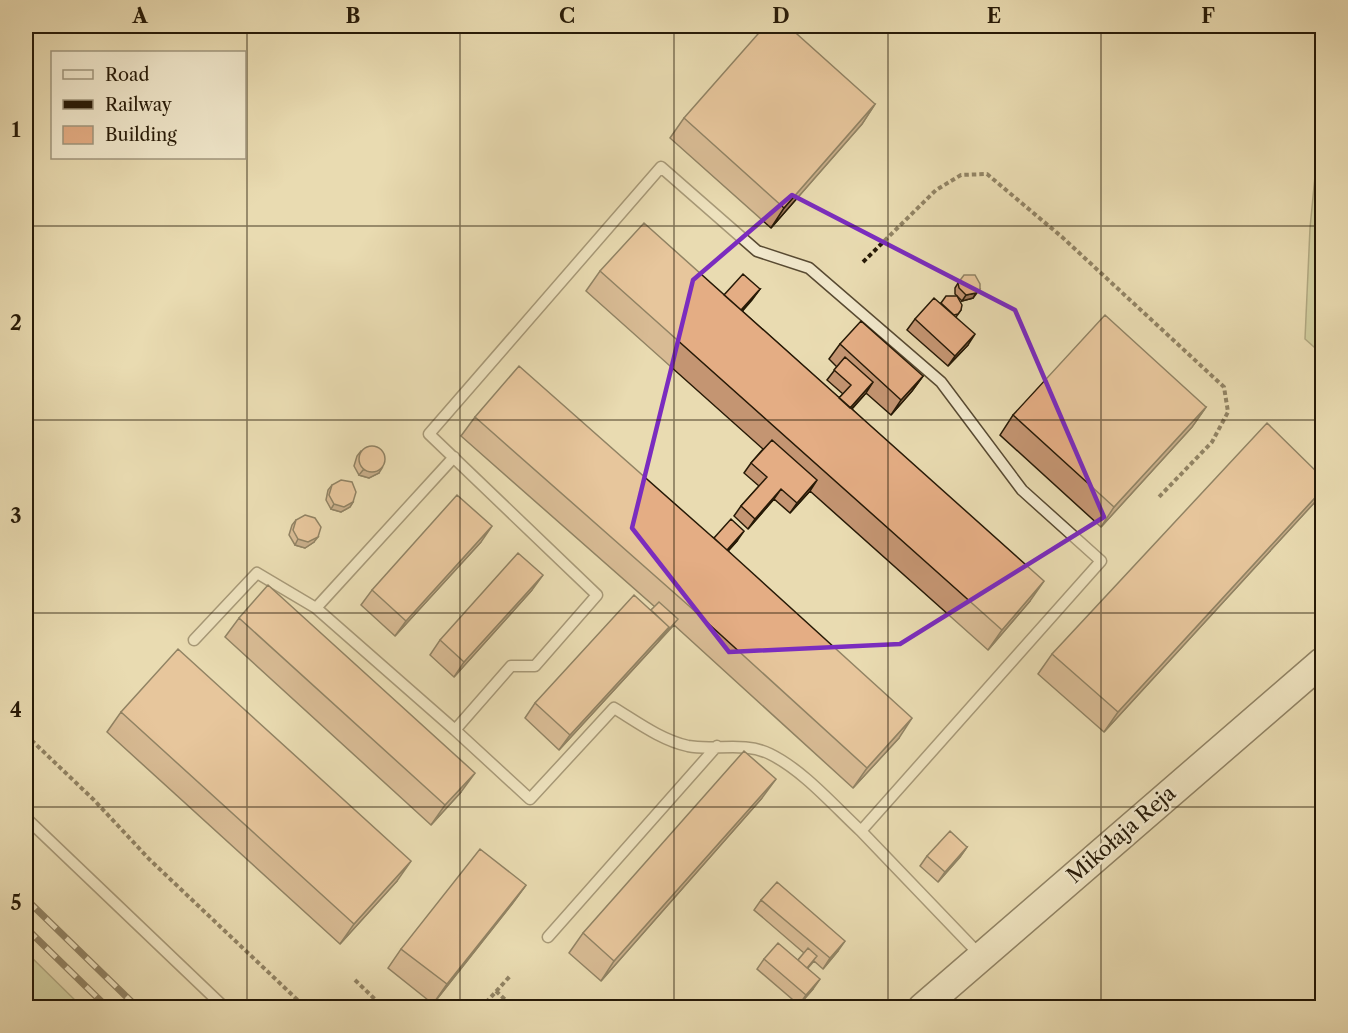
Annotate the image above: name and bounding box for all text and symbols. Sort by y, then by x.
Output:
text: A [131,4,148,28]
text: B [346,4,361,28]
text: C [559,4,575,28]
text: D [772,4,790,28]
text: E [987,4,1001,28]
text: F [1201,4,1215,28]
legend [51,51,246,159]
text: Road [105,64,150,86]
text: Railway [105,94,173,116]
text: 1 [12,118,21,142]
text: Building [105,124,177,146]
text: 2 [10,311,22,335]
text: 3 [10,504,22,528]
text: 4 [10,698,22,722]
street label: Mikołaja Reja [1062,779,1181,888]
text: 5 [10,891,22,915]

